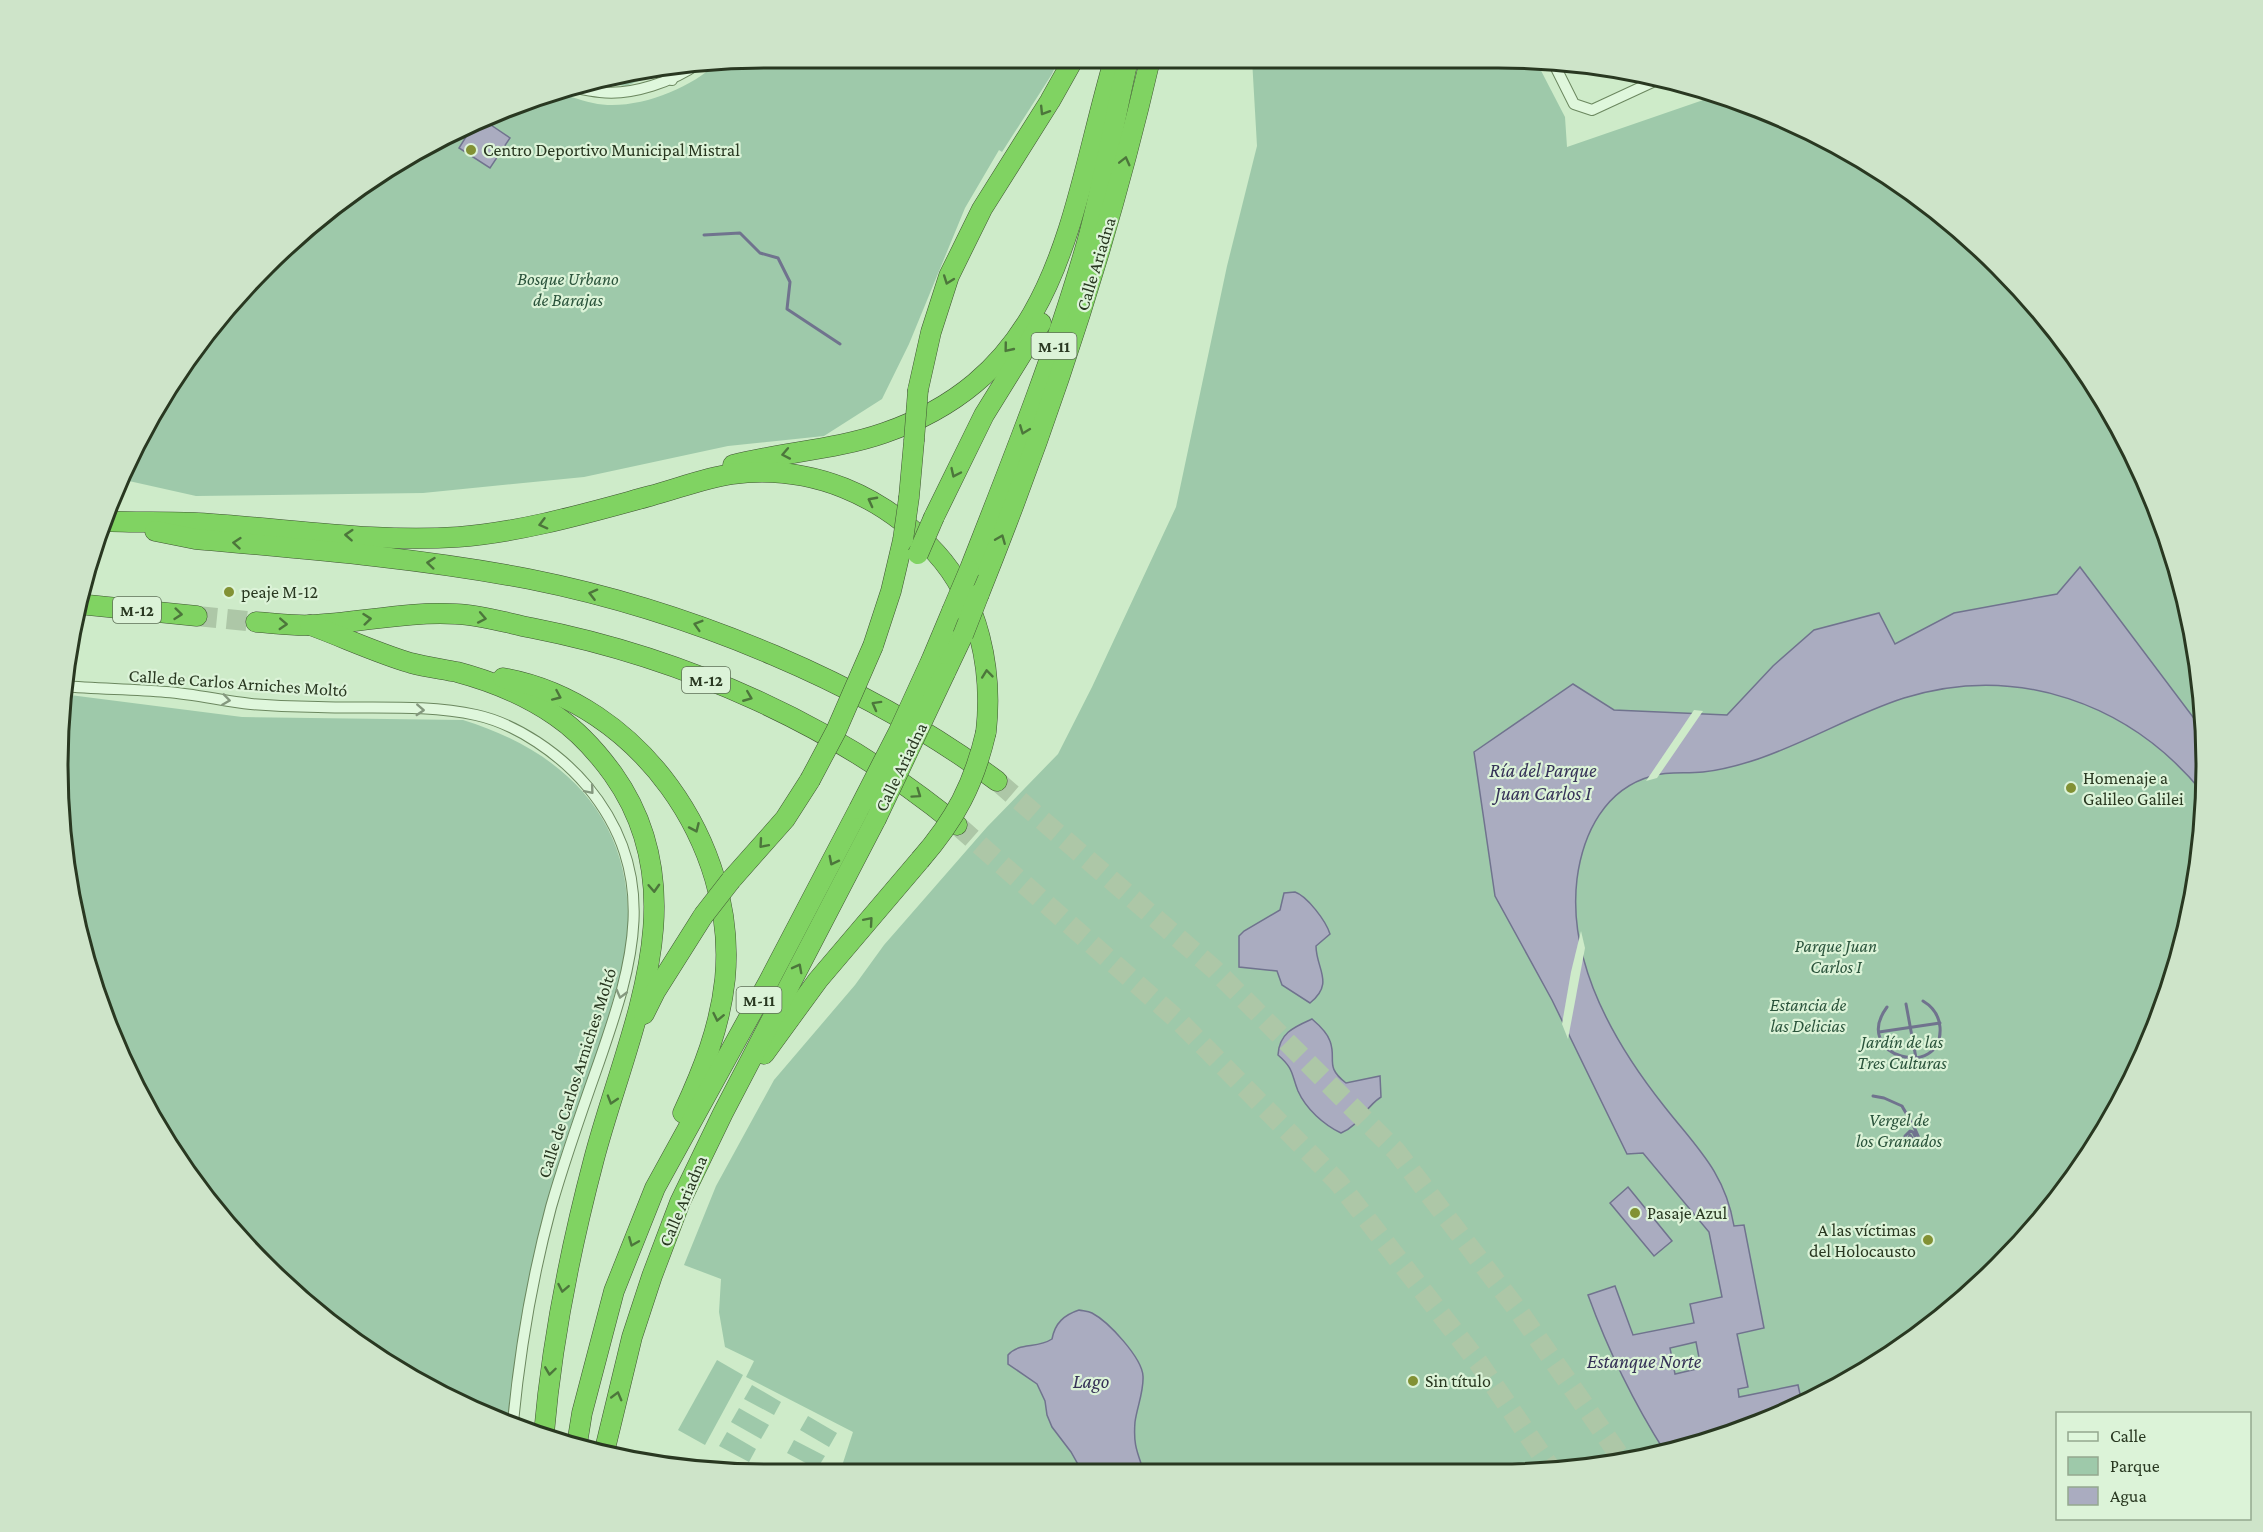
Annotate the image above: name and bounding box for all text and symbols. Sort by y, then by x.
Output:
one-way arrow [1039,105,1051,115]
place label: Centro Deportivo Municipal Mistral [483,140,740,160]
marker: Centro Deportivo Municipal Mistral [464,143,478,157]
one-way arrow [1117,157,1130,167]
street label: Calle Ariadna [1072,215,1120,313]
park label: Bosque Urbano de Barajas [517,269,619,311]
one-way arrow [943,274,955,285]
road number: M-11 [1032,333,1076,359]
one-way arrow [1004,342,1015,353]
one-way arrow [1019,424,1031,435]
one-way arrow [781,447,791,460]
one-way arrow [951,467,963,478]
one-way arrow [868,497,878,508]
one-way arrow [538,517,548,530]
one-way arrow [344,529,353,542]
one-way arrow [994,535,1006,546]
one-way arrow [233,537,242,550]
one-way arrow [426,558,436,570]
place label: peaje M-12 [241,582,318,603]
marker: peaje M-12 [222,585,236,599]
one-way arrow [588,588,598,601]
road number: M-12 [113,597,161,623]
one-way arrow [173,607,182,620]
one-way arrow [476,611,486,624]
one-way arrow [362,613,371,626]
one-way arrow [279,617,288,630]
one-way arrow [693,620,704,632]
street label: Calle de Carlos Arniches Moltó [128,665,348,701]
road number: M-12 [682,667,730,693]
one-way arrow [981,669,993,678]
one-way arrow [551,688,562,700]
one-way arrow [742,690,753,702]
one-way arrow [221,694,230,706]
one-way arrow [872,701,882,712]
one-way arrow [416,703,425,716]
street label: Calle Ariadna [871,719,931,815]
water label: Ría del Parque Juan Carlos I [1489,759,1597,805]
place label: Homenaje a Galileo Galilei [2083,768,2184,809]
marker: Homenaje a Galileo Galilei [2064,781,2078,795]
one-way arrow [583,783,594,794]
one-way arrow [911,787,922,798]
one-way arrow [688,821,700,832]
one-way arrow [759,837,770,848]
one-way arrow [828,854,840,865]
one-way arrow [648,883,661,892]
one-way arrow [862,917,873,928]
park label: Parque Juan Carlos I [1795,936,1877,977]
one-way arrow [791,963,802,974]
street label: Calle de Carlos Arniches Moltó [534,966,620,1180]
road number: M-11 [736,987,782,1013]
one-way arrow [616,988,628,999]
park label: Estancia de las Delicias [1770,995,1846,1036]
one-way arrow [713,1012,726,1022]
park label: Jardín de las Tres Culturas [1857,1032,1947,1073]
one-way arrow [607,1094,619,1105]
park label: Vergel de los Granados [1856,1110,1942,1151]
street label: Calle Ariadna [655,1153,711,1249]
place label: Pasaje Azul [1647,1203,1728,1224]
marker: Pasaje Azul [1628,1206,1642,1220]
place label: A las víctimas del Holocausto [1809,1220,1916,1261]
marker: A las víctimas del Holocausto [1921,1233,1935,1247]
one-way arrow [628,1236,640,1247]
one-way arrow [557,1283,570,1293]
water label: Estanque Norte [1587,1350,1702,1373]
one-way arrow [545,1367,557,1376]
water label: Lago [1073,1370,1109,1393]
place label: Sin título [1425,1371,1491,1391]
marker: Sin título [1406,1374,1420,1388]
one-way arrow [609,1391,622,1401]
legend [2056,1412,2251,1520]
text: Calle [2110,1426,2146,1446]
text: Parque [2110,1456,2160,1476]
text: Agua [2110,1486,2147,1506]

